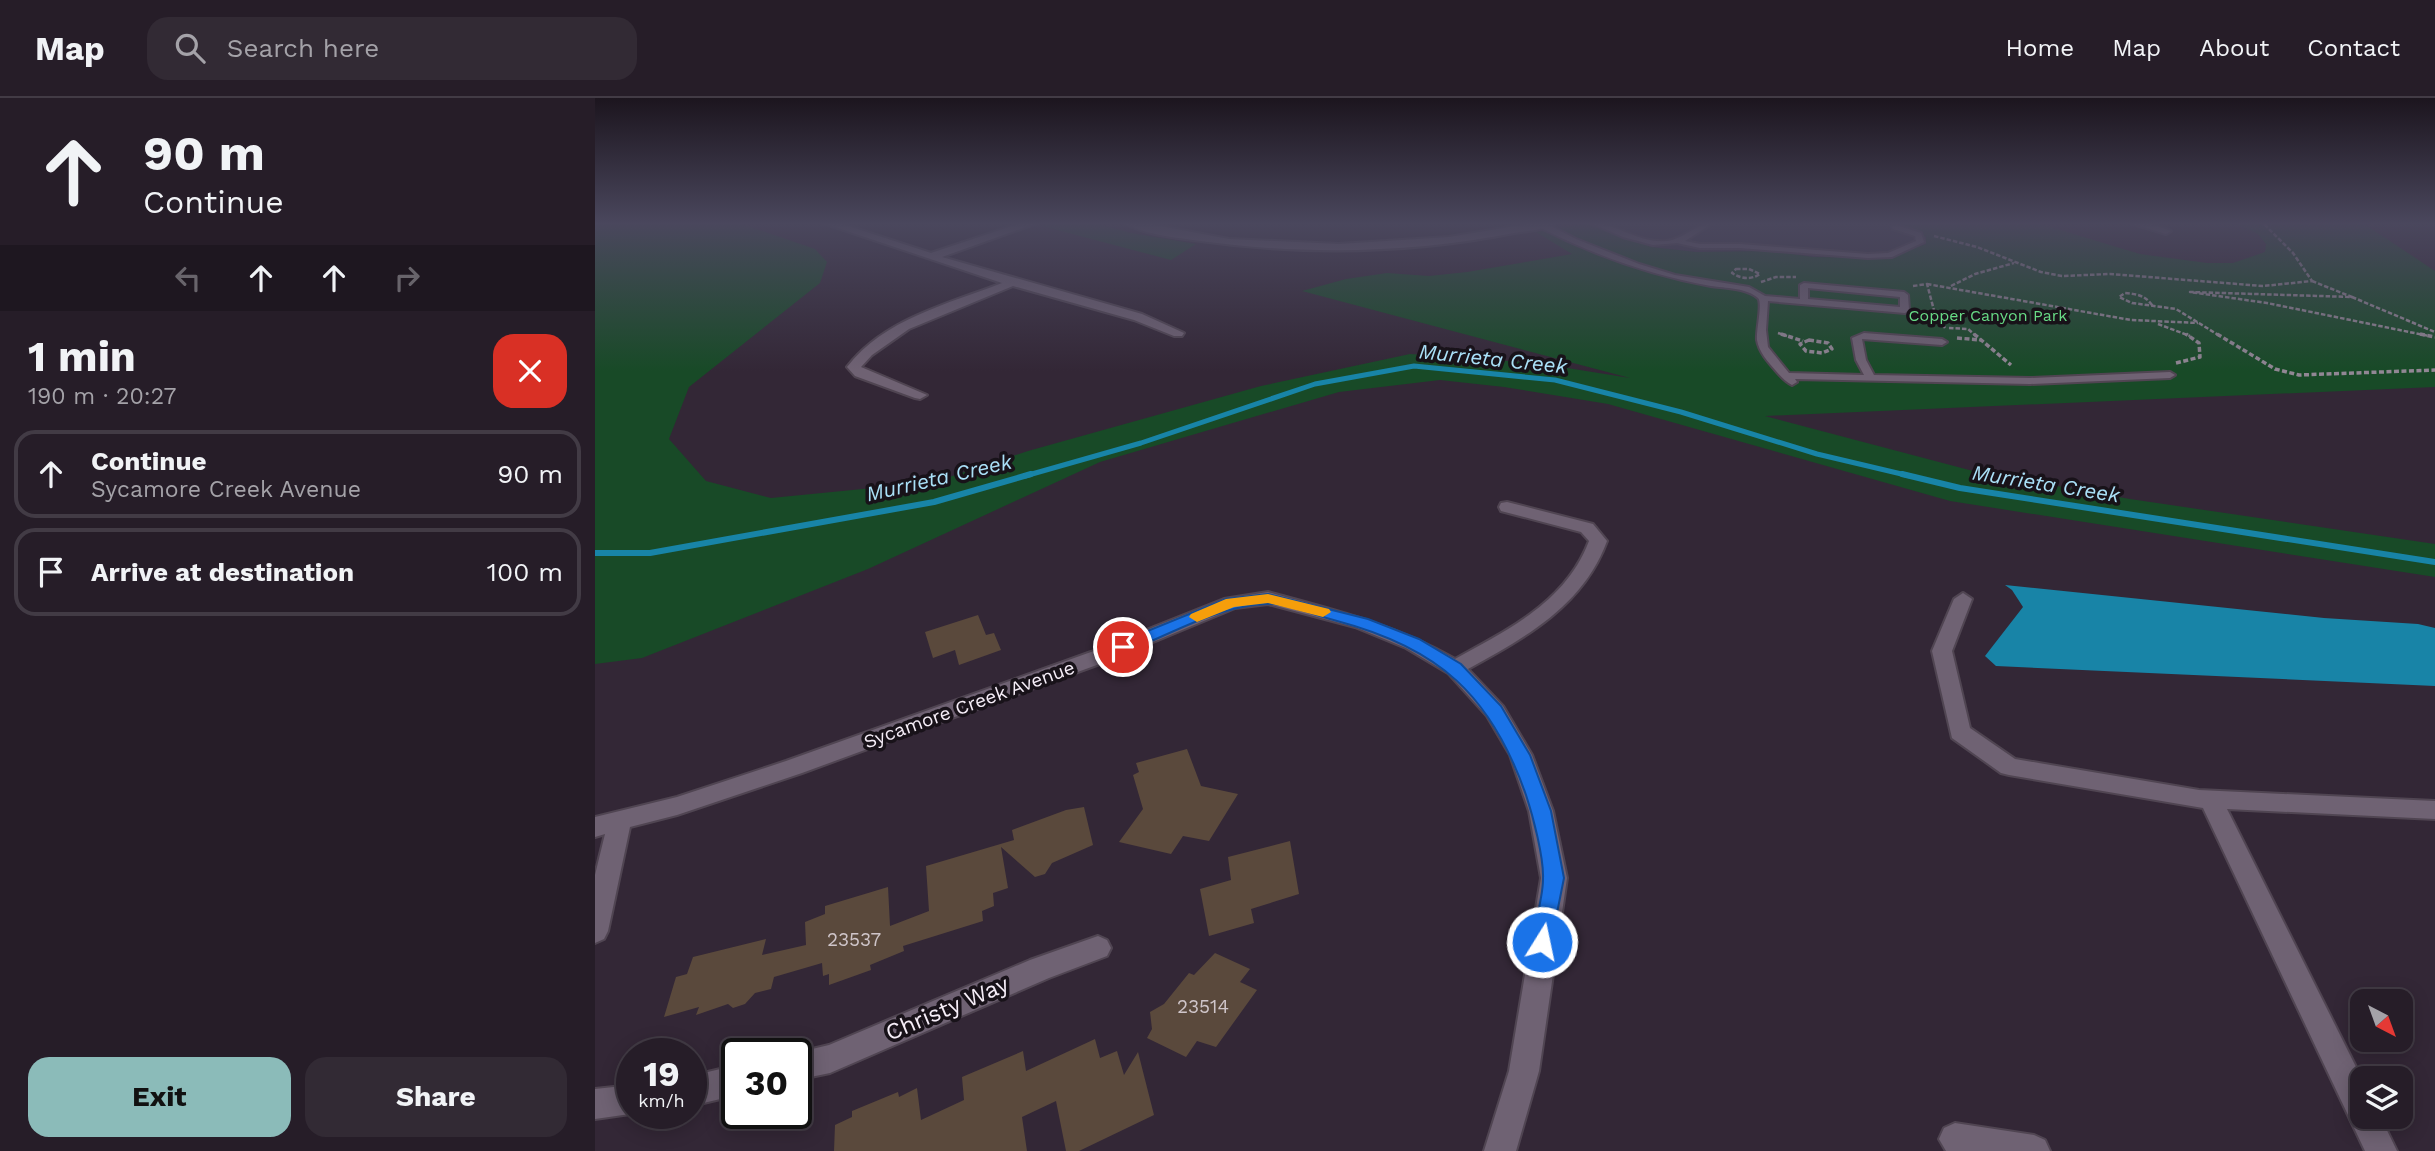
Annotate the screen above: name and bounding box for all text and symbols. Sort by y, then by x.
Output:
search box [147,17,637,80]
text: Map [35,29,105,68]
icon: search [171,29,209,67]
text: Search here [227,33,379,63]
text: Home [2006,34,2074,62]
text: Map [2112,34,2161,62]
text: About [2199,34,2269,62]
text: Contact [2307,34,2400,62]
text: 90 m [143,124,265,182]
icon: ahead [28,126,119,217]
text: Continue [143,183,284,221]
icon: left [169,259,207,297]
icon: ahead [242,259,280,297]
icon: ahead [315,259,353,297]
icon: right [388,259,426,297]
park label: Copper Canyon Park [1909,306,2067,325]
text: 1 min [28,332,136,381]
button: close [493,334,567,408]
water label: Murrieta Creek [1418,338,1569,379]
text: 190 m · 20:27 [28,383,177,410]
text: Continue [91,446,207,476]
water label: Murrieta Creek [863,448,1015,506]
icon: ahead [32,455,70,493]
text: 90 m [497,459,563,489]
water label: Murrieta Creek [1971,460,2122,508]
text: Sycamore Creek Avenue [91,476,361,503]
icon: arrive [32,553,70,591]
text: Arrive at destination [91,557,354,587]
text: 100 m [487,557,563,587]
pin [1093,617,1153,677]
icon: arrive [1104,628,1142,666]
street label: Sycamore Creek Avenue [860,656,1078,753]
position arrow [1505,905,1579,979]
house number: 23537 [827,928,881,951]
street label: Christy Way [882,970,1013,1047]
north arrow [2350,989,2413,1052]
map controls [2350,989,2413,1129]
house number: 23514 [1177,995,1229,1018]
speed limit sign: 30 [721,1038,812,1129]
text: 19 [643,1053,680,1095]
button: Exit [28,1057,291,1137]
button: Share [305,1057,567,1137]
button: layers [2350,1066,2413,1129]
text: km/h [638,1090,685,1111]

